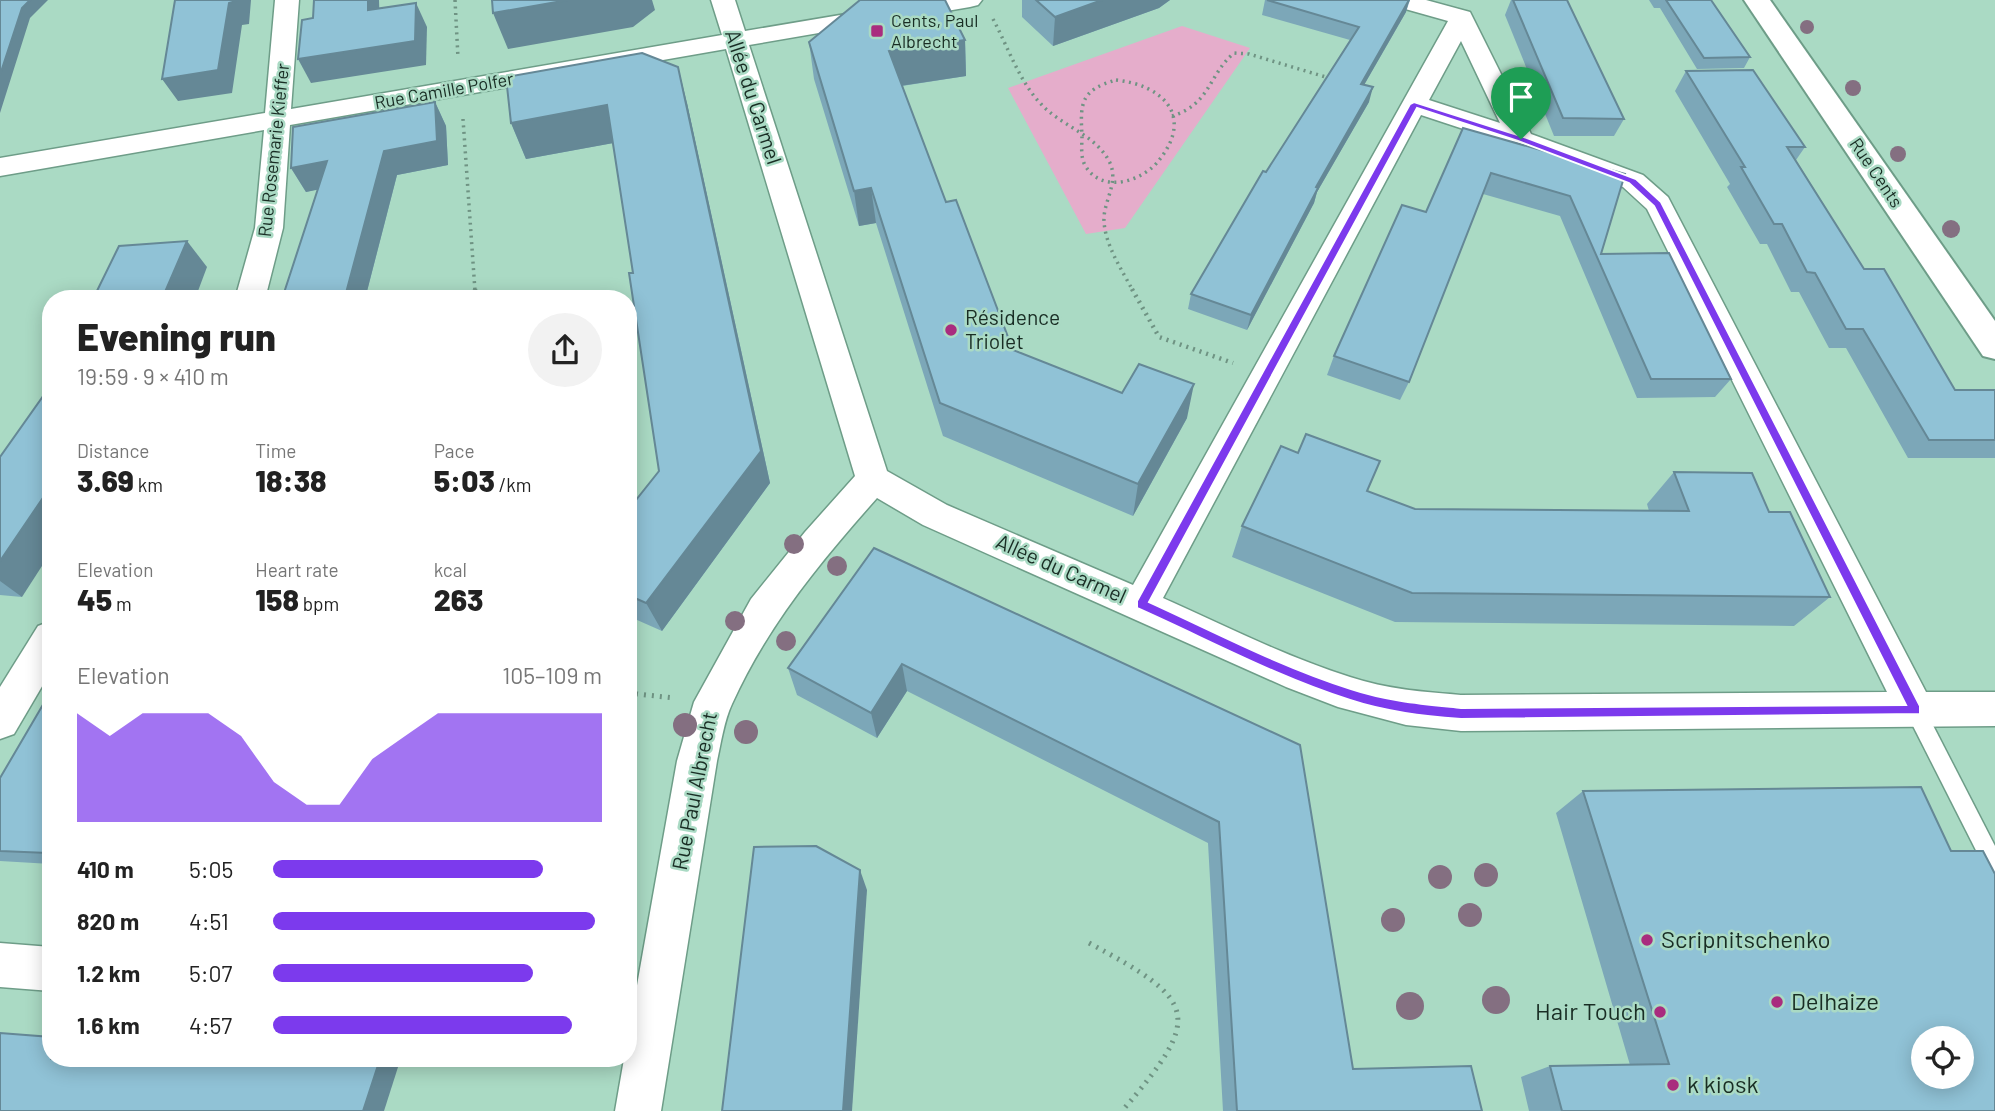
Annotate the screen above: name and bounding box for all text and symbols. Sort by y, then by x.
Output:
place label: Cents, Paul Albrecht [891,9,978,52]
marker: Cents, Paul Albrecht [869,23,885,39]
street label: Allée du Carmel [721,26,788,167]
street label: Rue Rosemarie Kieffer [253,62,293,238]
street label: Rue Camille Polfer [373,67,516,113]
pin [1491,67,1551,139]
icon: arrive [1502,78,1540,116]
street label: Rue Cents [1846,133,1908,211]
place label: Résidence Triolet [965,304,1060,353]
text: Evening run [77,313,276,359]
button: share [528,313,602,387]
marker: Résidence Triolet [943,322,959,338]
text: 19:59 · 9 × 410 m [77,362,229,390]
text: Distance [77,439,149,462]
text: Time [255,439,296,462]
text: Pace [434,439,475,462]
text: 3.69 [77,462,134,498]
text: 18:38 [255,462,327,498]
text: 5:03 [434,462,495,498]
text: km [134,473,163,496]
text: /km [495,473,531,496]
street label: Allée du Carmel [993,528,1131,608]
text: Elevation [77,558,154,581]
text: Heart rate [255,558,339,581]
text: kcal [434,558,467,581]
text: 45 [77,581,112,617]
text: 158 [255,581,299,617]
text: 263 [434,581,484,617]
text: m [112,592,132,615]
text: bpm [299,592,339,615]
text: Elevation [77,661,170,689]
text: 105–109 m [502,661,602,689]
street label: Rue Paul Albrecht [666,710,721,872]
text: 410 m [77,855,134,883]
text: 5:05 [189,855,233,883]
text: 820 m [77,907,139,935]
text: 4:51 [189,907,229,935]
place label: Scripnitschenko [1661,924,1831,953]
marker: Scripnitschenko [1639,932,1655,948]
text: 1.2 km [77,959,140,987]
text: 5:07 [189,959,233,987]
place label: Delhaize [1791,986,1879,1015]
marker: Delhaize [1769,994,1785,1010]
place label: Hair Touch [1535,996,1646,1025]
marker: Hair Touch [1652,1004,1668,1020]
text: 1.6 km [77,1011,140,1039]
text: 4:57 [189,1011,232,1039]
map controls [1911,1026,1974,1089]
button: locate [1911,1026,1974,1089]
place label: k kiosk [1687,1069,1759,1098]
marker: k kiosk [1665,1077,1681,1093]

